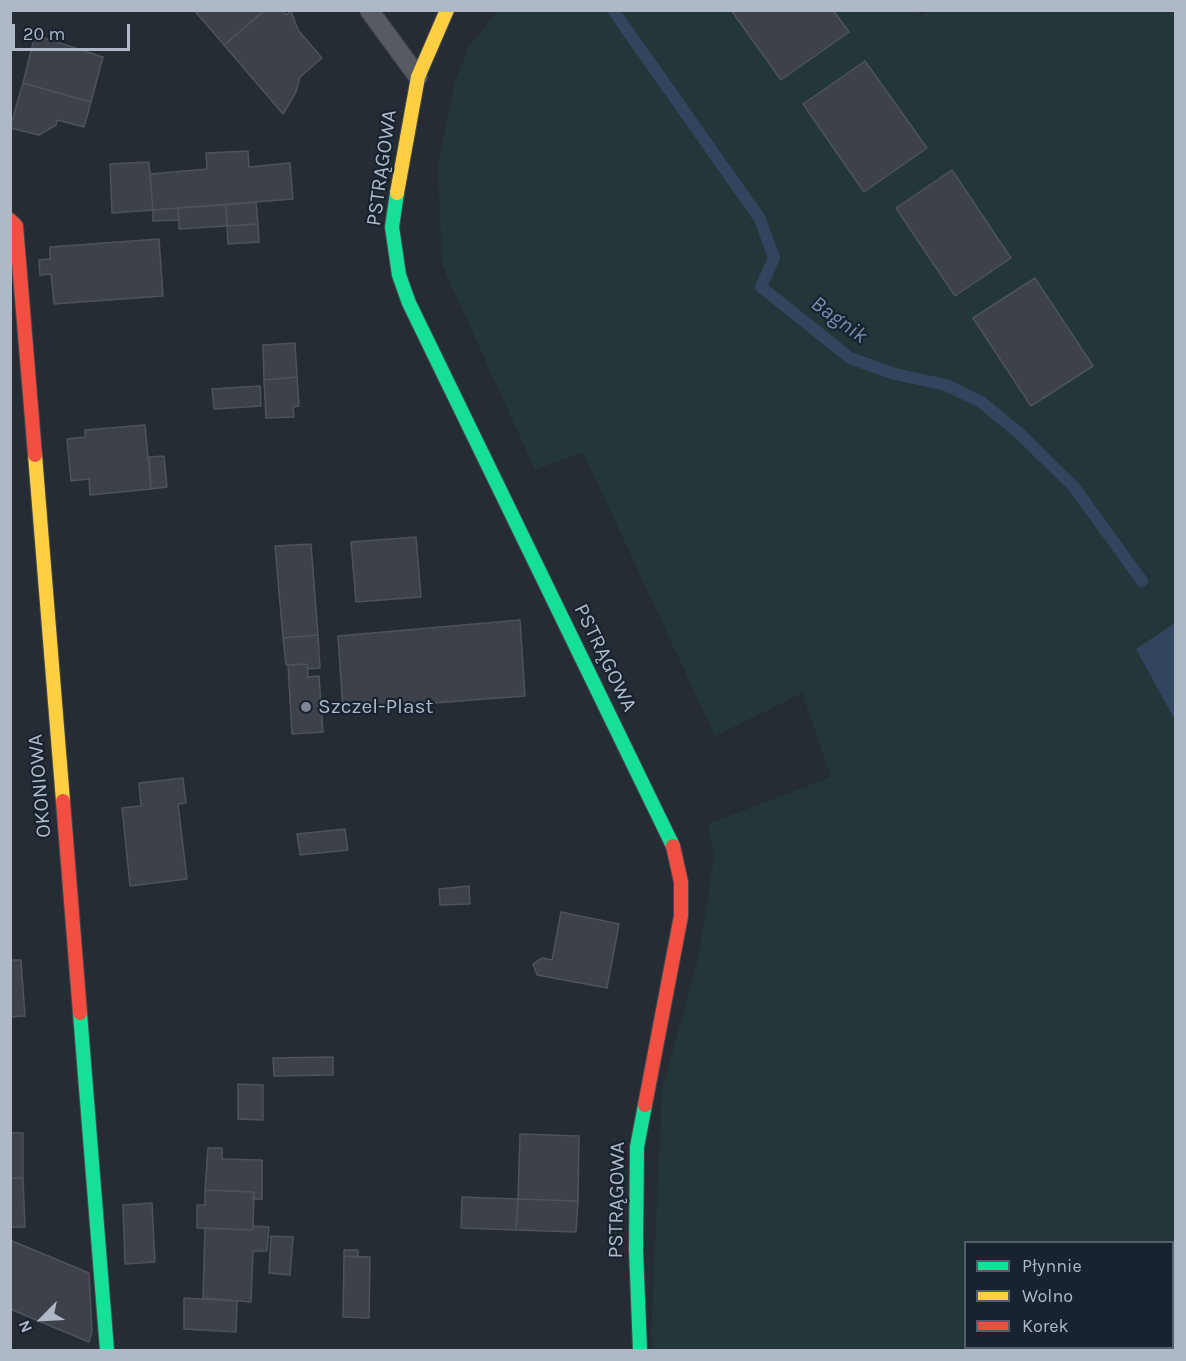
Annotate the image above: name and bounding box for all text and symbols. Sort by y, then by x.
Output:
scale bar [15,12,134,50]
text: 20 m [23,23,65,45]
street label: PSTRĄGOWA [361,108,403,228]
water label: Bagnik [806,291,872,349]
street label: PSTRĄGOWA [568,600,642,716]
place label: Szczel-Plast [318,694,433,720]
marker: Szczel-Plast [299,700,313,714]
street label: OKONIOWA [23,733,57,839]
street label: PSTRĄGOWA [603,1141,631,1259]
legend [964,1241,1174,1349]
text: Płynnie [1022,1255,1082,1277]
text: Wolno [1022,1285,1073,1307]
north arrow [12,1289,72,1349]
text: Korek [1022,1315,1069,1337]
text: N [14,1317,36,1336]

